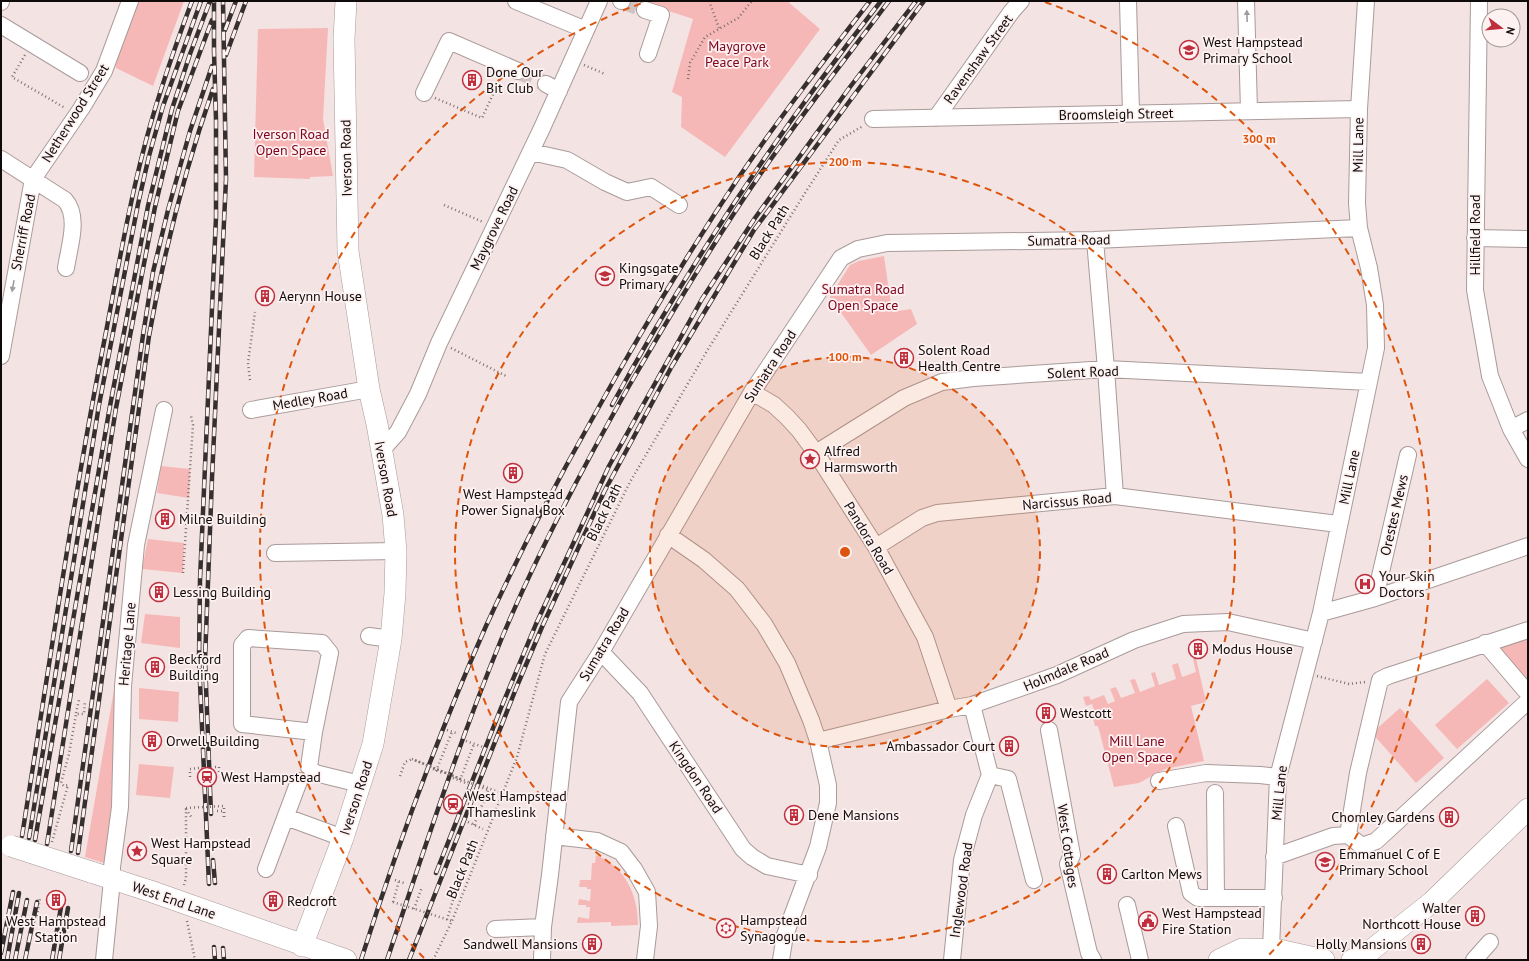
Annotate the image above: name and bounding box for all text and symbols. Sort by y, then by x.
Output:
north arrow [1481,8,1521,48]
one-way arrow [1244,9,1250,22]
street label: Ravenshaw Street [939,10,1017,107]
text: N [1503,25,1518,36]
place label: West Hampstead Primary School [1203,33,1303,67]
park label: Maygrove Peace Park [705,37,769,71]
school or university icon: West Hampstead Primary School [1178,39,1200,61]
street label: Netherwood Street [37,60,113,166]
place label: Done Our Bit Club [486,63,543,97]
building icon: Done Our Bit Club [461,69,483,91]
street label: Broomsleigh Street [1058,104,1174,124]
street label: Mill Lane [1349,117,1367,173]
street label: Iverson Road [336,119,356,197]
park label: Iverson Road Open Space [253,125,329,159]
text: 300 m [1242,131,1276,146]
text: 200 m [828,154,862,169]
street label: Maygrove Road [466,183,522,273]
street label: Sherriff Road [7,192,39,272]
street label: Hillfield Road [1466,194,1484,276]
street label: Black Path [745,201,793,263]
street label: Sumatra Road [1027,230,1111,250]
place label: Kingsgate Primary [619,259,679,293]
school or university icon: Kingsgate Primary [594,265,616,287]
one-way arrow [10,280,16,293]
park label: Sumatra Road Open Space [821,280,905,314]
building icon: Aerynn House [254,285,276,307]
place label: Aerynn House [279,287,362,305]
street label: Sumatra Road [740,326,800,406]
place label: Solent Road Health Centre [918,341,1001,375]
building icon: Solent Road Health Centre [893,347,915,369]
text: 100 m [828,349,862,364]
street label: Solent Road [1047,362,1119,382]
street label: Medley Road [271,384,349,414]
street label: Iverson Road [370,440,402,518]
place label: Alfred Harmsworth [824,442,898,476]
place icon: Alfred Harmsworth [799,448,821,470]
street label: Mill Lane [1334,448,1364,506]
building icon: West Hampstead Power Signal Box [502,462,524,484]
street label: Orestes Mews [1376,472,1412,557]
street label: Black Path [582,480,626,544]
place label: West Hampstead Power Signal Box [461,485,565,519]
street label: Narcissus Road [1021,488,1113,514]
street label: Pandora Road [840,498,898,578]
building icon: Milne Building [154,508,176,530]
place label: Milne Building [179,510,266,528]
centre of rings [838,545,852,559]
place label: Your Skin Doctors [1379,567,1435,601]
hospital icon: Your Skin Doctors [1354,573,1376,595]
building icon: Lessing Building [148,581,170,603]
place label: Lessing Building [173,583,271,601]
street label: Heritage Lane [114,601,140,687]
street label: Sumatra Road [575,604,633,684]
building icon: Modus House [1187,638,1209,660]
place label: Modus House [1212,640,1293,658]
street label: Holmdale Road [1020,643,1112,695]
place label: Beckford Building [169,650,221,684]
building icon: Beckford Building [144,656,166,678]
building icon: Westcott [1035,702,1057,724]
place label: Westcott [1060,704,1112,722]
building icon: Orwell Building [141,730,163,752]
place label: Orwell Building [166,732,260,750]
park label: Mill Lane Open Space [1102,732,1172,766]
building icon: Ambassador Court [998,735,1020,757]
street label: Kingdon Road [665,737,727,817]
place label: Ambassador Court [886,737,995,755]
street label: Iverson Road [336,759,376,837]
street label: Mill Lane [1267,765,1291,821]
station icon: West Hampstead [196,766,218,788]
place label: West Hampstead [221,768,321,786]
place label: West Hampstead Thameslink [467,787,567,821]
station icon: West Hampstead Thameslink [442,793,464,815]
street label: West Cottages [1053,803,1083,889]
building icon: Dene Mansions [783,804,805,826]
place label: Dene Mansions [808,806,899,824]
building icon: Chomley Gardens [1438,806,1460,828]
place label: Chomley Gardens [1331,808,1435,826]
place label: West Hampstead Square [151,834,251,868]
street label: Black Path [442,837,482,901]
place icon: West Hampstead Square [126,840,148,862]
street label: Inglewood Road [945,841,977,939]
place label: Emmanuel C of E Primary School [1339,845,1441,879]
school or university icon: Emmanuel C of E Primary School [1314,851,1336,873]
building icon: Carlton Mews [1096,863,1118,885]
place label: Carlton Mews [1121,865,1202,883]
street label: West End Lane [130,877,218,923]
building icon: West Hampstead Station [45,889,67,911]
building icon: Redcroft [262,890,284,912]
place label: Redcroft [287,892,337,910]
place label: Walter Northcott House [1362,899,1461,933]
place label: West Hampstead Fire Station [1162,904,1262,938]
building icon: Walter Northcott House [1464,905,1486,927]
public building icon: West Hampstead Fire Station [1137,910,1159,932]
place label: Hampstead Synagogue [740,911,807,945]
place label: West Hampstead Station [6,912,106,946]
synagogue icon: Hampstead Synagogue [715,917,737,939]
building icon: Sandwell Mansions [581,933,603,955]
building icon: Holly Mansions [1410,933,1432,955]
place label: Sandwell Mansions [463,935,578,953]
place label: Holly Mansions [1316,935,1407,953]

